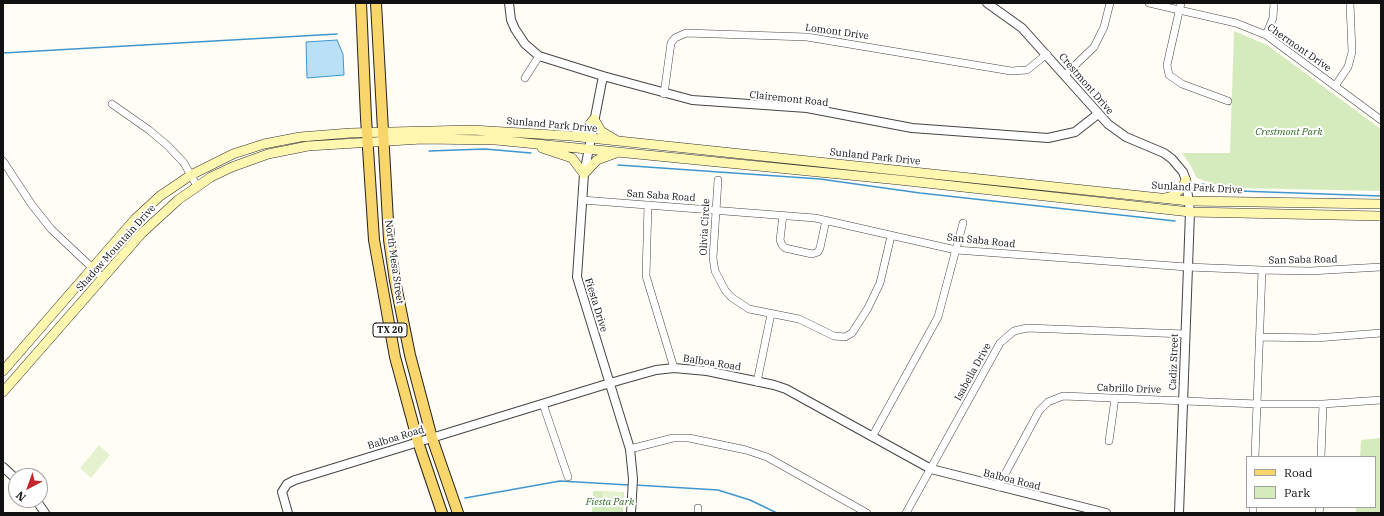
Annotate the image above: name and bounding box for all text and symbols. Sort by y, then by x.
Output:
street label: Lomont Drive [804,22,870,42]
street label: Chermont Drive [1265,22,1333,74]
street label: Crestmont Drive [1056,51,1116,117]
street label: Clairemont Road [749,89,829,109]
street label: Sunland Park Drive [506,115,598,135]
park label: Crestmont Park [1255,126,1323,138]
street label: Sunland Park Drive [829,146,921,168]
street label: Sunland Park Drive [1151,180,1243,196]
street label: San Saba Road [626,188,696,204]
street label: Olivia Circle [698,198,712,256]
street label: Shadow Mountain Drive [74,202,158,294]
street label: North Mesa Street [382,219,406,305]
street label: San Saba Road [946,231,1016,251]
street label: San Saba Road [1268,253,1338,267]
street label: Fiesta Drive [582,277,610,333]
road number: TX 20 [373,323,407,337]
street label: Cadiz Street [1167,334,1181,390]
street label: Isabella Drive [952,341,994,403]
street label: Balboa Road [682,352,742,374]
street label: Cabrillo Drive [1097,382,1161,396]
street label: Balboa Road [366,424,426,452]
legend [1246,456,1376,508]
text: Road [1284,465,1313,480]
street label: Balboa Road [982,467,1042,493]
north arrow [8,468,48,508]
text: Park [1284,485,1310,500]
text: N [13,488,29,504]
park label: Fiesta Park [586,496,634,508]

